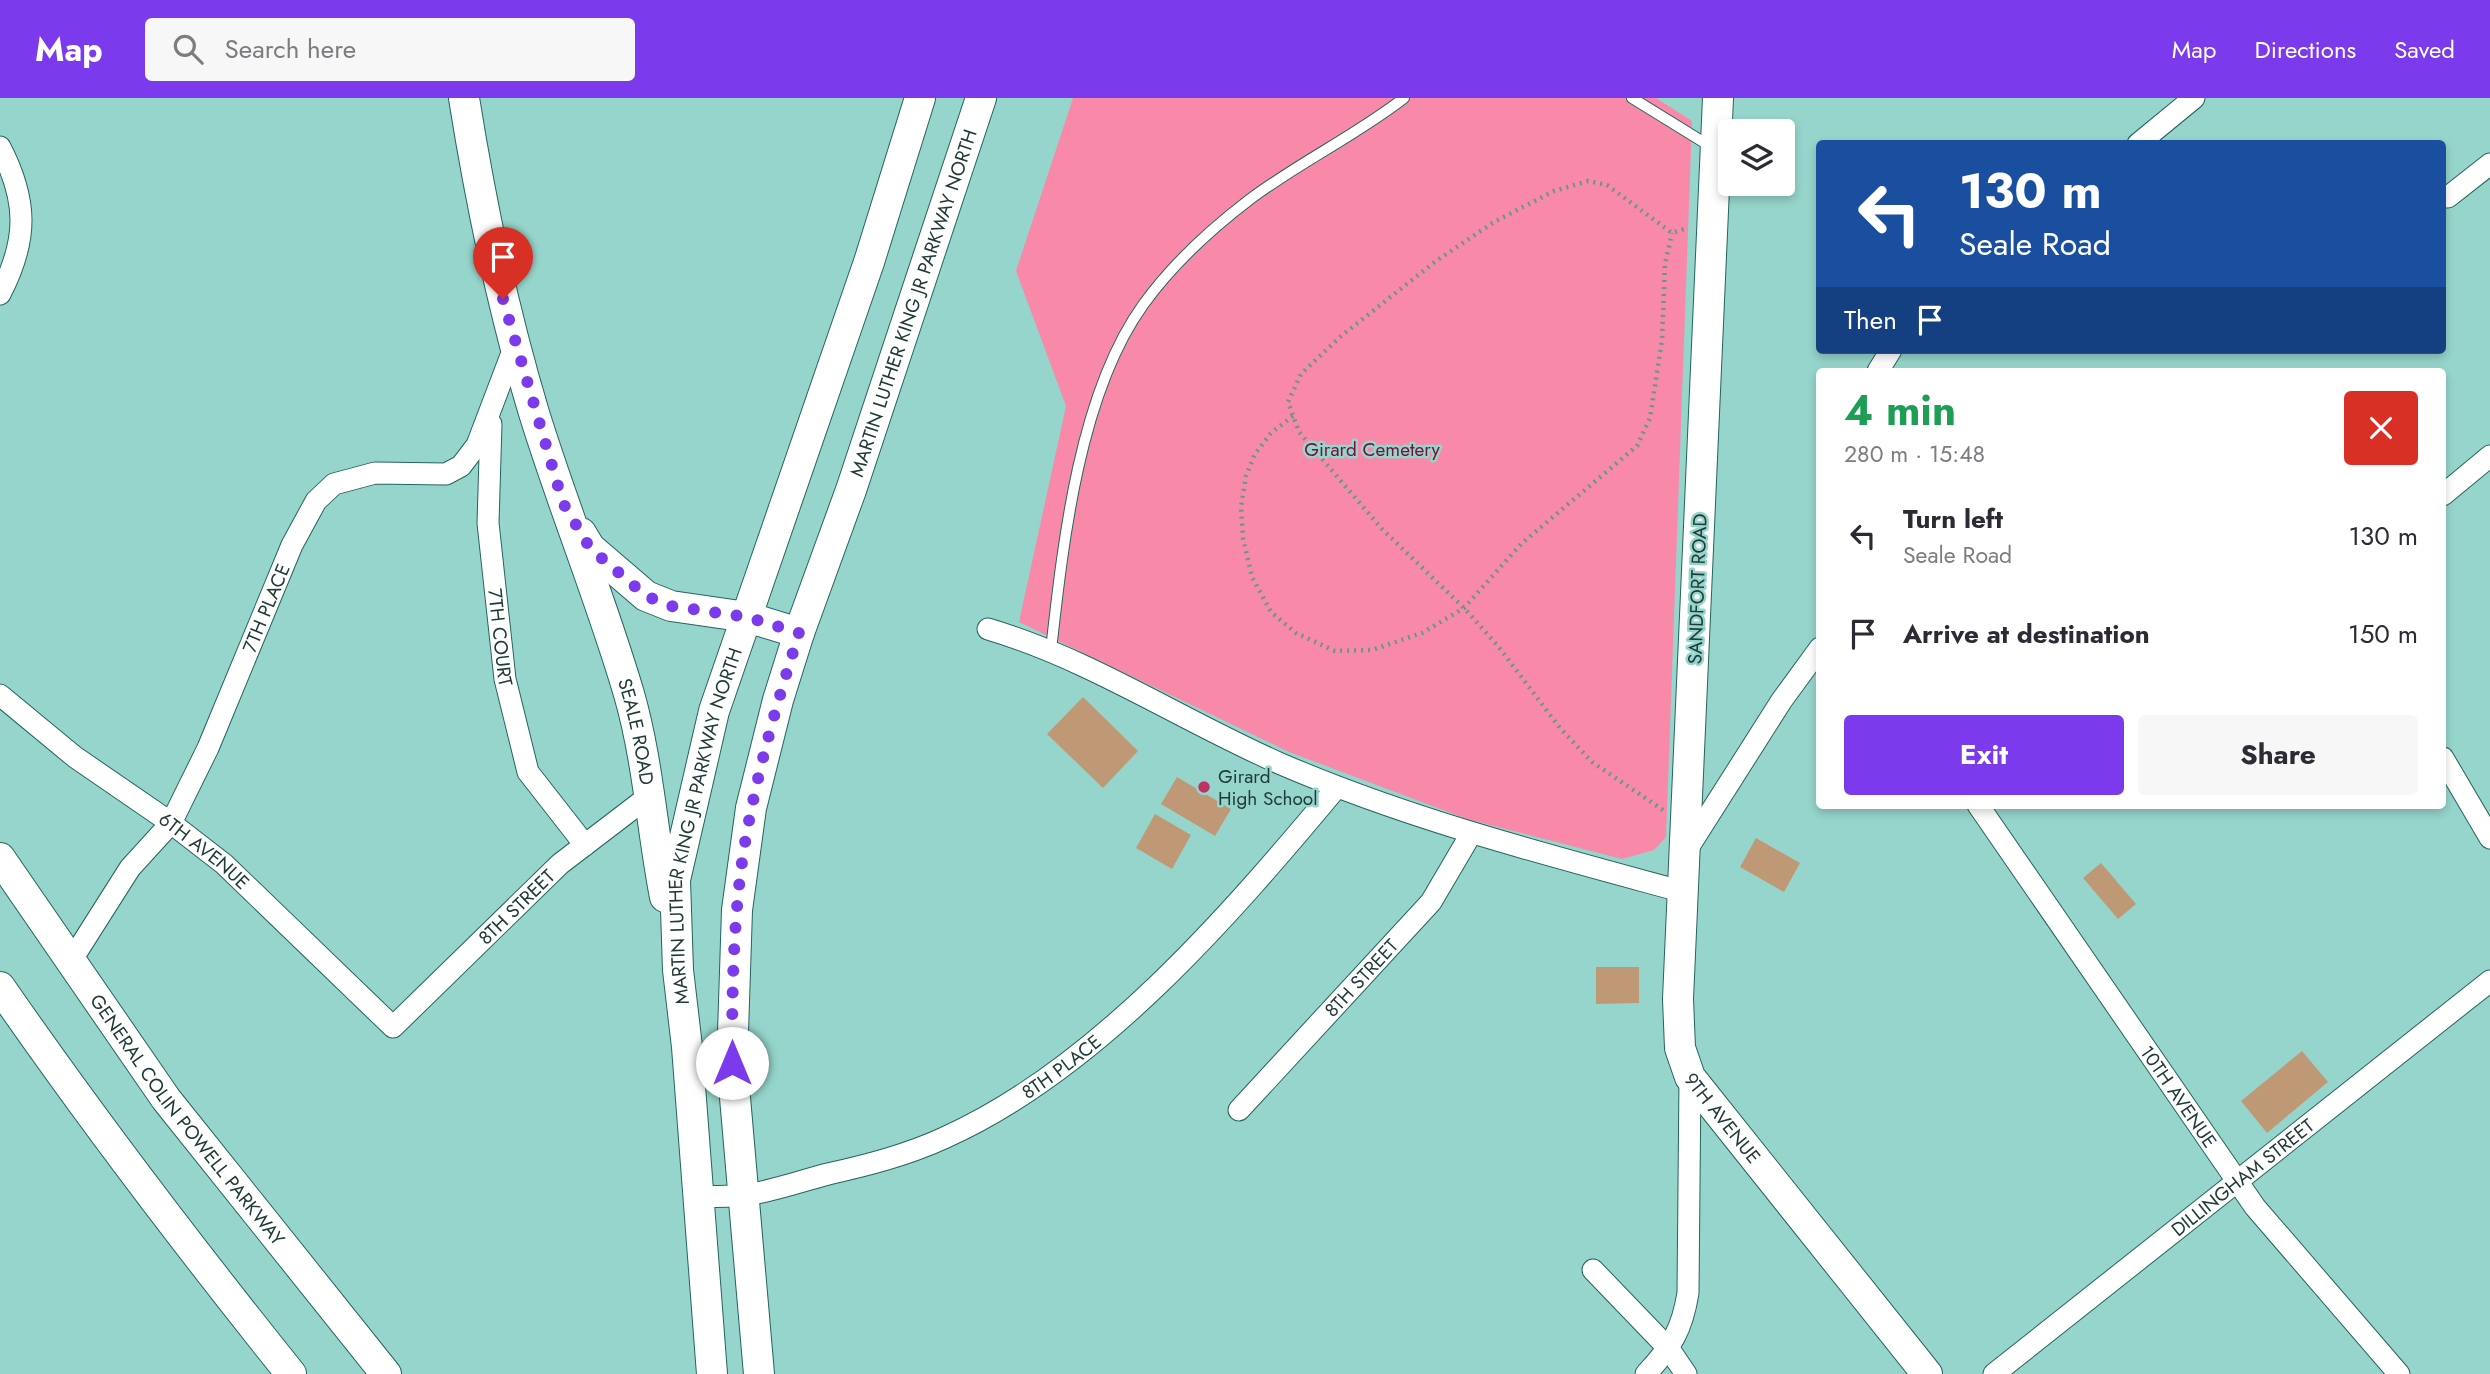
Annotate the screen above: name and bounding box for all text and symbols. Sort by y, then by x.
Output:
search box [145,18,635,81]
text: Map [35,26,103,73]
icon: search [169,30,207,68]
text: Search here [225,30,356,68]
text: Map [2172,32,2217,67]
text: Directions [2255,32,2356,67]
text: Saved [2394,32,2455,67]
map controls [1718,119,1795,196]
button: layers [1718,119,1795,196]
street label: MARTIN LUTHER KING JR PARKWAY NORTH [843,126,984,480]
text: 130 m [1959,156,2102,226]
icon: left [1844,168,1935,259]
text: Seale Road [1959,221,2111,267]
pin [473,227,533,299]
icon: arrive [484,238,522,276]
text: Then [1844,301,1897,339]
icon: arrive [1911,301,1949,339]
text: 4 min [1844,380,1956,441]
button: close [2344,391,2418,465]
park label: Girard Cemetery [1304,436,1440,463]
text: 280 m · 15:48 [1844,437,1985,471]
text: Turn left [1903,500,2003,538]
street label: SANDFORT ROAD [1681,513,1714,665]
icon: left [1844,517,1882,555]
text: 130 m [2348,517,2418,555]
text: Seale Road [1903,538,2012,572]
street label: 7TH PLACE [236,560,297,657]
street label: 7TH COURT [481,587,519,689]
icon: arrive [1844,615,1882,653]
text: Arrive at destination [1903,615,2150,653]
text: 150 m [2348,615,2418,653]
street label: MARTIN LUTHER KING JR PARKWAY NORTH [662,644,749,1006]
street label: SEALE ROAD [611,675,661,787]
button: Exit [1844,715,2124,795]
button: Share [2138,715,2418,795]
place label: Girard High School [1218,763,1318,812]
marker: Girard High School [1196,779,1212,795]
street label: 6TH AVENUE [153,806,255,896]
street label: 8TH STREET [472,863,561,951]
street label: 8TH STREET [1318,933,1405,1023]
street label: GENERAL COLIN POWELL PARKWAY [84,989,291,1252]
position arrow [695,1026,769,1100]
street label: 8TH PLACE [1016,1028,1107,1106]
street label: 10TH AVENUE [2134,1040,2223,1153]
street label: 9TH AVENUE [1678,1067,1767,1169]
street label: DILLINGHAM STREET [2166,1112,2320,1243]

